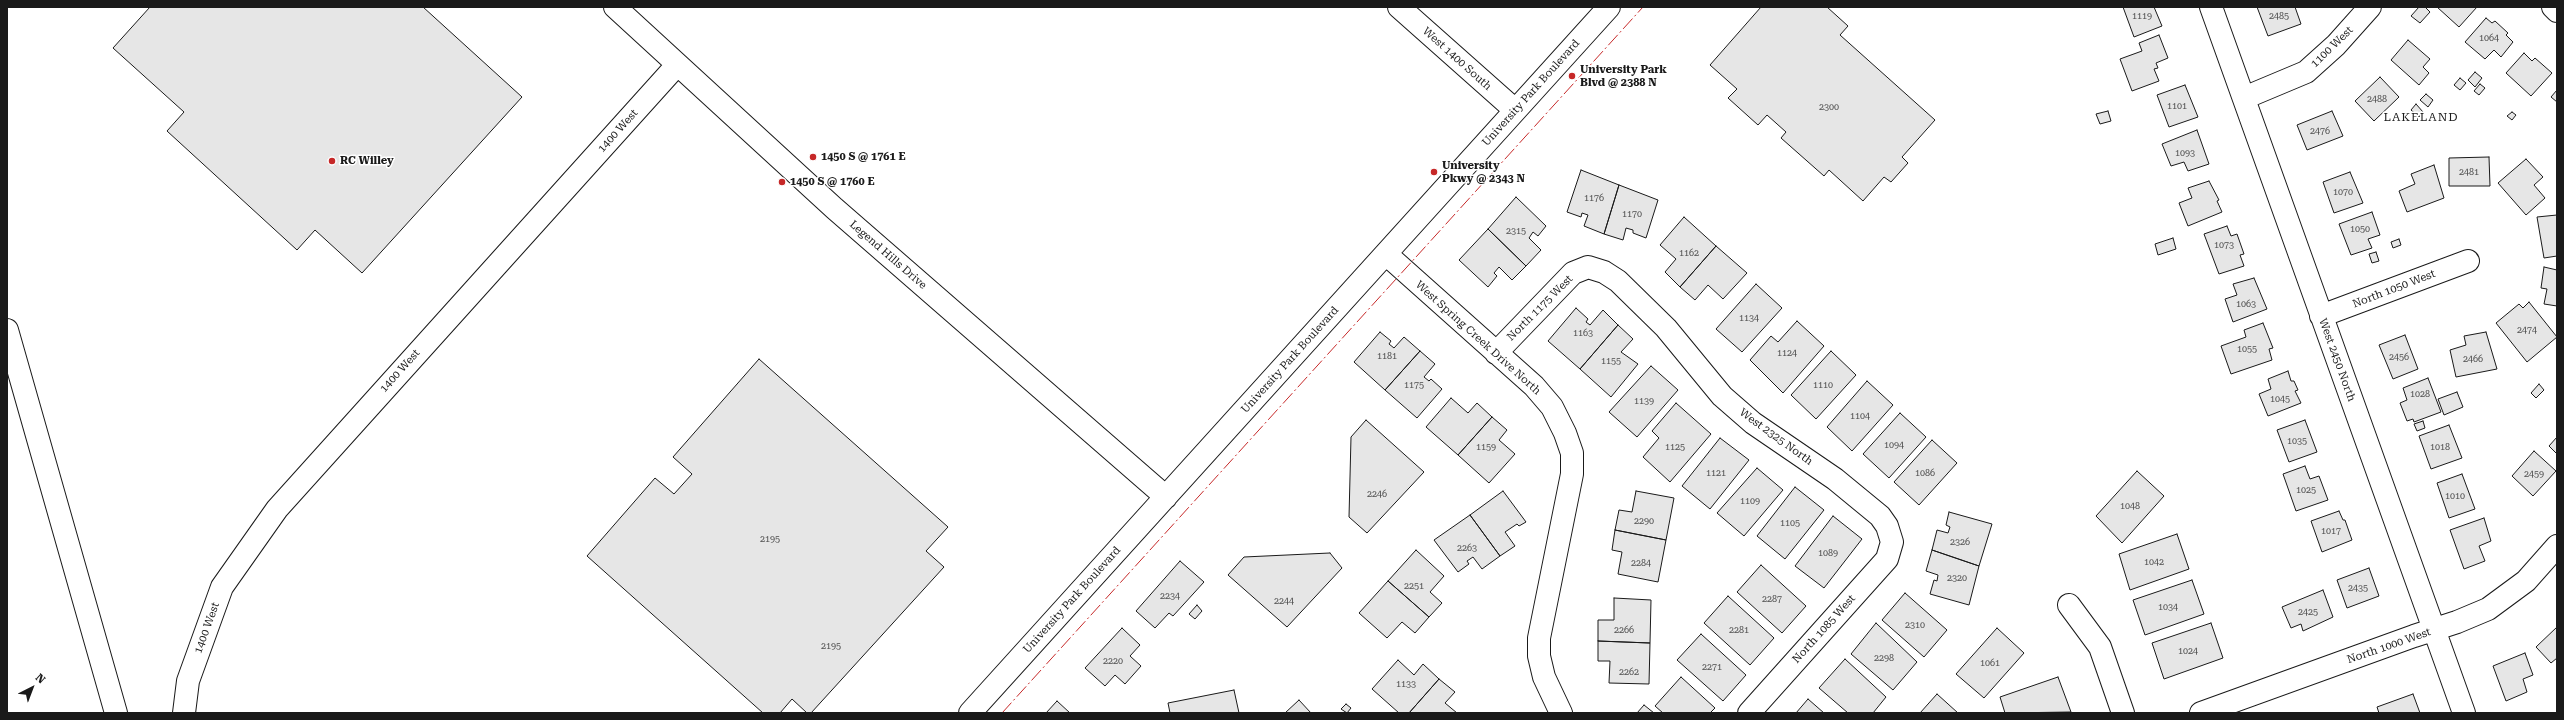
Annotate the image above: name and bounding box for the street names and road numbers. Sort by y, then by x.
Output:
street label: 1100 West [2308,24,2356,70]
street label: West 1400 South [1420,25,1494,93]
street label: University Park Boulevard [1480,37,1582,149]
street label: 1400 West [595,107,641,155]
street label: Legend Hills Drive [847,218,929,292]
street label: North 1050 West [2351,267,2437,311]
street label: North 1175 West [1504,272,1576,344]
street label: West Spring Creek Drive North [1413,278,1543,398]
street label: University Park Boulevard [1239,304,1341,416]
street label: West 2450 North [2316,317,2358,403]
street label: 1400 West [377,347,423,395]
street label: West 2325 North [1737,406,1815,468]
street label: University Park Boulevard [1021,544,1123,656]
street label: North 1085 West [1790,592,1858,666]
street label: 1400 West [192,601,222,655]
street label: North 1000 West [2345,625,2433,667]

